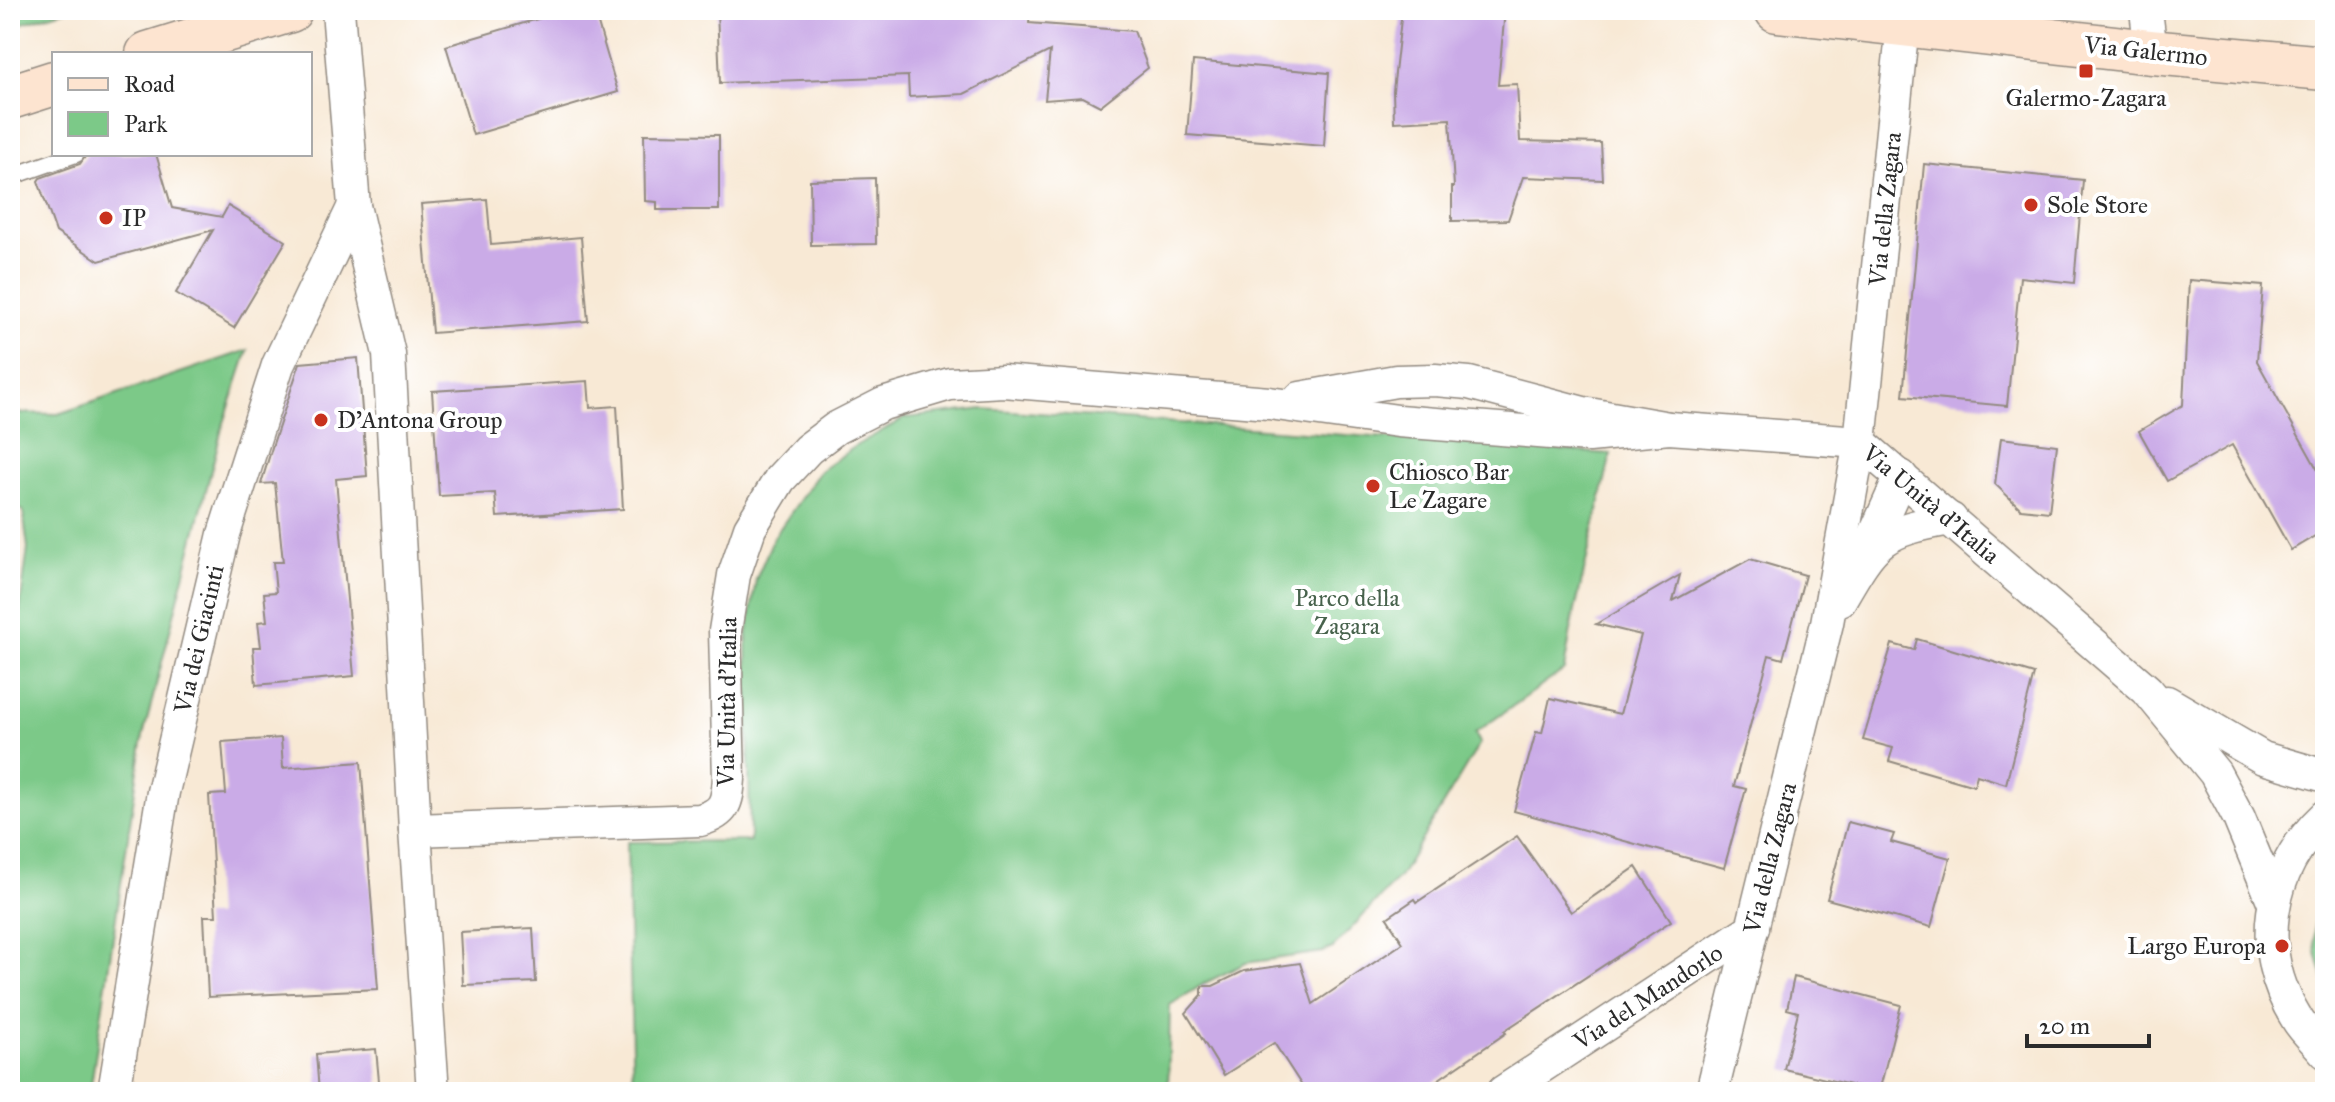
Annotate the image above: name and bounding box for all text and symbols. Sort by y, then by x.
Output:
street label: Via Galermo [2082,29,2209,72]
legend [52,52,312,156]
marker: Galermo-Zagara [2077,62,2095,80]
text: Road [124,69,175,99]
place label: Galermo-Zagara [2006,83,2167,113]
text: Park [124,109,168,139]
street label: Via della Zagara [1862,130,1908,288]
place label: Sole Store [2047,190,2148,220]
marker: Sole Store [2022,196,2040,214]
place label: IP [122,203,146,233]
marker: IP [97,209,115,227]
place label: D'Antona Group [337,405,503,435]
marker: D'Antona Group [312,411,330,429]
street label: Via Unità d'Italia [1856,437,2006,571]
place label: Chiosco Bar Le Zagare [1389,457,1509,515]
marker: Chiosco Bar Le Zagare [1364,477,1382,495]
street label: Via dei Giacinti [167,561,231,717]
park label: Parco della Zagara [1294,583,1400,641]
street label: Via Unità d'Italia [711,616,743,788]
street label: Via della Zagara [1737,779,1803,938]
place label: Largo Europa [2127,931,2267,961]
marker: Largo Europa [2273,937,2291,955]
street label: Via del Mandorlo [1567,938,1728,1057]
scale bar [2027,998,2149,1048]
text: 20 m [2039,1011,2090,1041]

